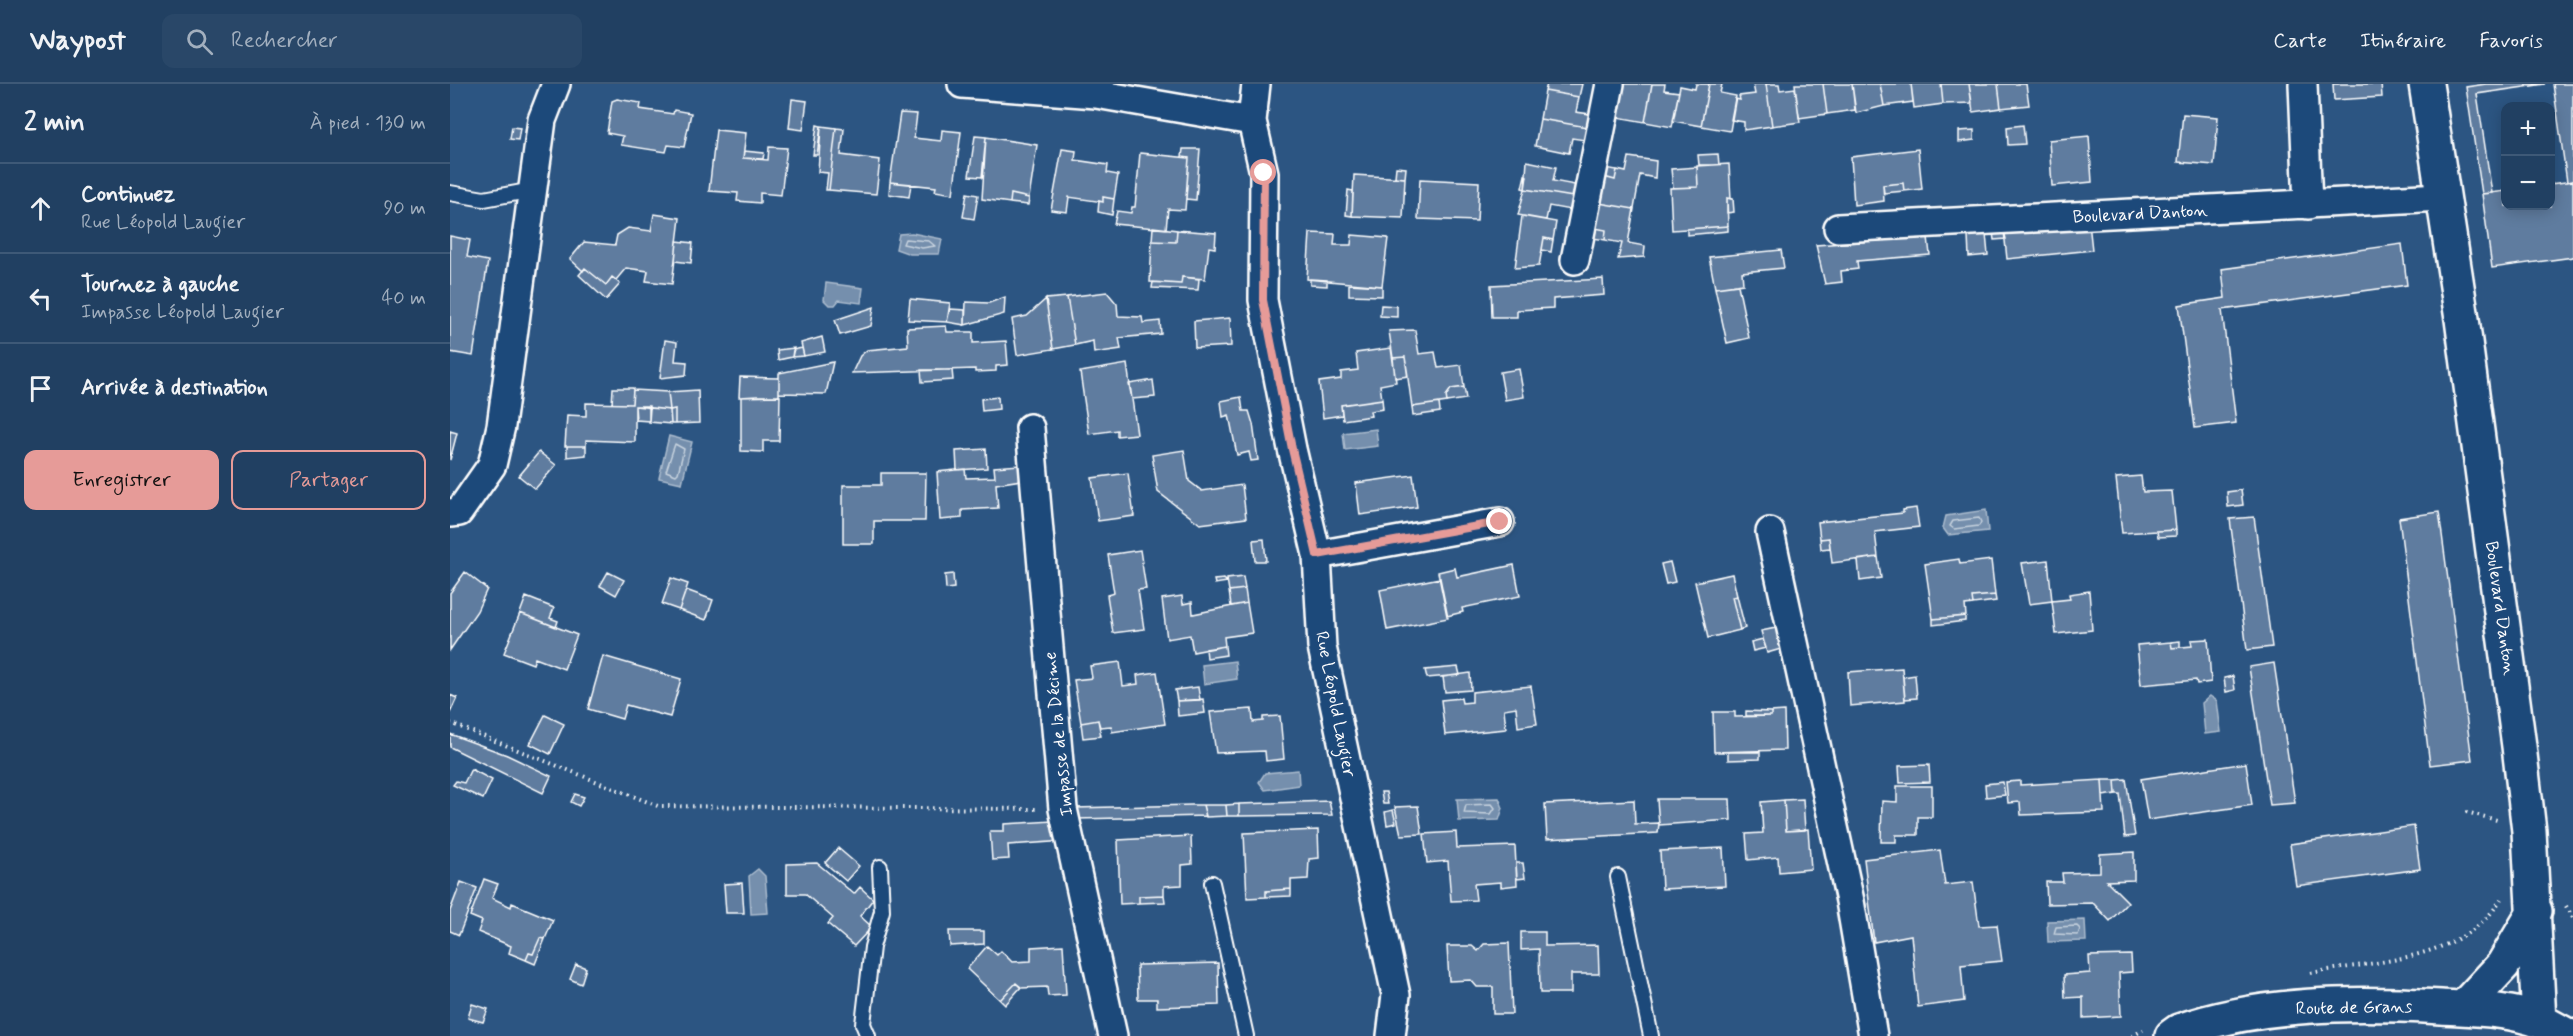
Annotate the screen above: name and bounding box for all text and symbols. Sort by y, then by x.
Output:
search box [162,14,582,68]
text: Waypost [30,23,126,60]
icon: search [183,25,216,58]
text: Rechercher [231,27,338,55]
text: Carte [2273,27,2327,55]
text: Itinéraire [2360,27,2446,55]
text: Favoris [2479,27,2543,55]
map controls [2501,102,2555,210]
button: + [2501,102,2555,156]
text: 2 min [24,106,85,140]
text: À pied · 130 m [310,110,426,137]
button: − [2501,156,2555,210]
route start [1250,159,1276,185]
text: Continuez [81,181,175,209]
icon: ahead [24,192,57,225]
text: 90 m [383,195,426,222]
street label: Boulevard Danton [2072,198,2208,230]
text: Rue Léopold Laugier [81,209,245,236]
text: Tournez à gauche [81,271,239,299]
icon: left [24,282,57,315]
text: 40 m [382,285,426,312]
text: Impasse Léopold Laugier [81,299,284,326]
icon: arrive [24,372,57,405]
text: Arrivée à destination [81,374,268,402]
button: Enregistrer [24,450,219,510]
button: Partager [231,450,426,510]
route end [1486,508,1512,534]
street label: Boulevard Danton [2479,540,2521,677]
street label: Rue Léopold Laugier [1307,629,1361,780]
street label: Impasse de la Décime [1038,650,1080,817]
street label: Route de Grans [2295,995,2413,1021]

